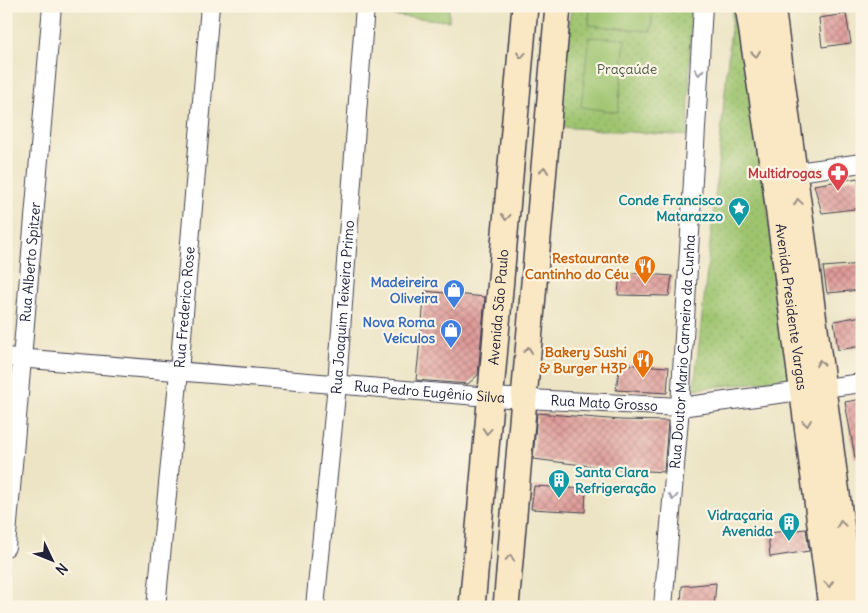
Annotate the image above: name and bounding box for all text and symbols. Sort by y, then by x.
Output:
one-way arrow [750,50,760,59]
one-way arrow [515,51,526,59]
park label: Praçaúde [597,60,657,78]
one-way arrow [694,69,705,77]
pharmacy icon: Multidrogas [826,161,850,192]
place label: Multidrogas [748,164,823,182]
one-way arrow [538,166,549,174]
place label: Conde Francisco Matarazzo [618,191,723,225]
place icon: Conde Francisco Matarazzo [727,196,751,227]
one-way arrow [793,197,804,205]
street label: Rua Alberto Spitzer [16,201,44,323]
one-way arrow [501,213,512,221]
street label: Rua Joaquim Teixeira Primo [327,220,358,395]
street label: Avenida Presidente Vargas [771,222,811,391]
street label: Rua Doutor Mario Carneiro da Cunha [666,234,699,470]
street label: Rua Frederico Rose [170,246,199,369]
street label: Avenida São Paulo [484,248,513,366]
place label: Restaurante Cantinho do Céu [525,249,629,283]
restaurant icon: Restaurante Cantinho do Céu [633,254,657,285]
place label: Madeireira Oliveira [370,273,438,307]
shop icon: Madeireira Oliveira [442,278,466,309]
place label: Nova Roma Veículos [363,313,436,347]
shop icon: Nova Roma Veículos [439,318,463,349]
place label: Bakery Sushi & Burger H3P [539,343,628,377]
one-way arrow [522,345,533,353]
restaurant icon: Bakery Sushi & Burger H3P [631,348,655,379]
one-way arrow [815,358,825,367]
street label: Rua Pedro Eugênio Silva [353,377,506,407]
street label: Rua Mato Grosso [550,391,659,415]
one-way arrow [801,420,812,428]
one-way arrow [482,427,493,435]
place label: Santa Clara Refrigeração [575,463,656,497]
building icon: Santa Clara Refrigeração [547,468,571,499]
one-way arrow [667,493,678,501]
place label: Vidraçaria Avenida [708,506,773,540]
building icon: Vidraçaria Avenida [777,511,801,542]
one-way arrow [836,519,847,527]
north arrow [28,536,78,586]
one-way arrow [504,554,515,562]
text: N [52,559,71,579]
one-way arrow [823,580,833,589]

